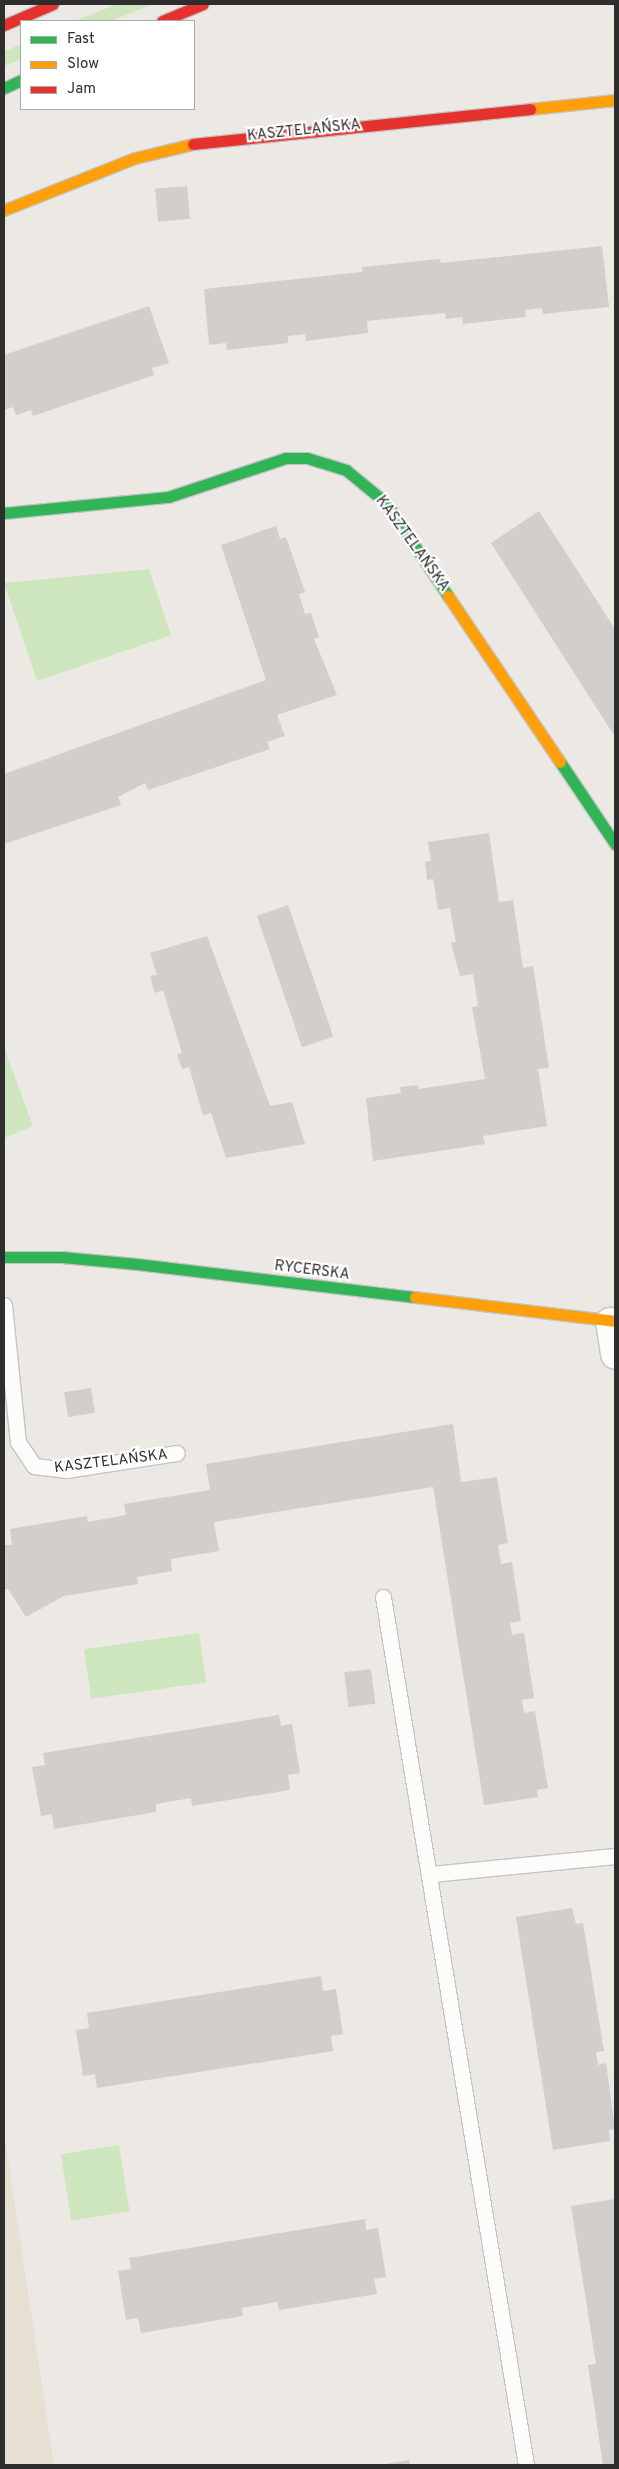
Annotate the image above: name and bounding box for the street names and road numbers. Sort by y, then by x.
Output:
street label: KASZTELAŃSKA [246,116,362,146]
street label: KASZTELAŃSKA [371,493,453,595]
street label: RYCERSKA [273,1257,351,1285]
street label: KASZTELAŃSKA [53,1446,169,1478]

